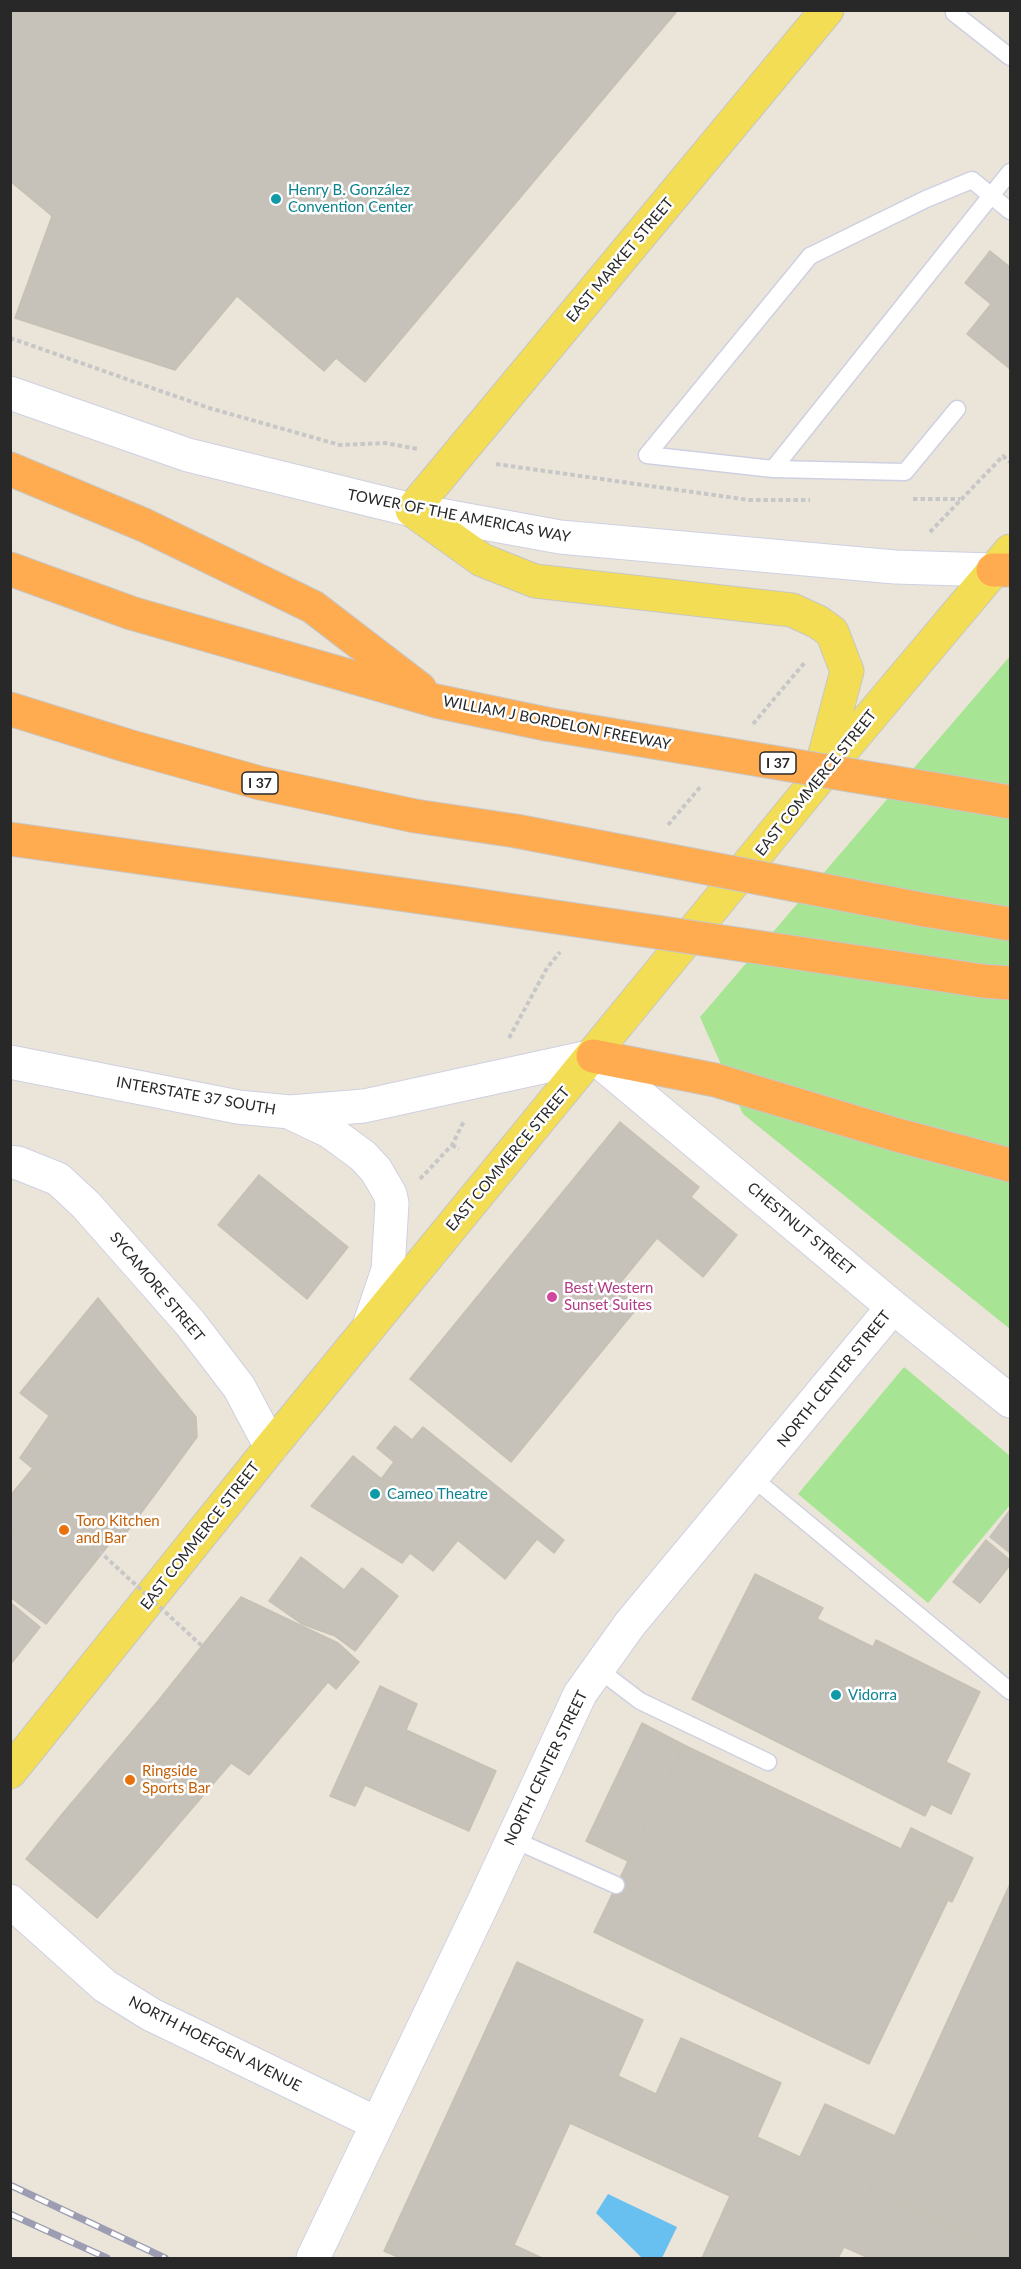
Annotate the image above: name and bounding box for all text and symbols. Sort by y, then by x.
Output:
place label: Henry B. González Convention Center [288,181,413,216]
marker: Henry B. González Convention Center [269,192,283,206]
street label: EAST MARKET STREET [563,194,677,326]
street label: TOWER OF THE AMERICAS WAY [346,486,572,546]
street label: WILLIAM J BORDELON FREEWAY [442,692,672,754]
street label: EAST COMMERCE STREET [752,706,880,860]
road number: I 37 [760,752,796,774]
road number: I 37 [242,772,278,794]
street label: INTERSTATE 37 SOUTH [115,1073,277,1119]
street label: EAST COMMERCE STREET [442,1083,574,1235]
street label: CHESTNUT STREET [744,1179,858,1279]
street label: SYCAMORE STREET [106,1229,208,1345]
place label: Best Western Sunset Suites [564,1279,653,1314]
marker: Best Western Sunset Suites [545,1290,559,1304]
street label: NORTH CENTER STREET [773,1307,895,1451]
street label: EAST COMMERCE STREET [137,1459,263,1613]
place label: Cameo Theatre [387,1485,488,1503]
marker: Cameo Theatre [368,1487,382,1501]
place label: Toro Kitchen and Bar [76,1512,160,1547]
marker: Toro Kitchen and Bar [57,1523,71,1537]
place label: Vidorra [848,1686,897,1704]
street label: NORTH CENTER STREET [501,1688,591,1848]
marker: Vidorra [829,1688,843,1702]
place label: Ringside Sports Bar [142,1762,211,1797]
marker: Ringside Sports Bar [123,1773,137,1787]
street label: NORTH HOEFGEN AVENUE [126,1993,304,2095]

